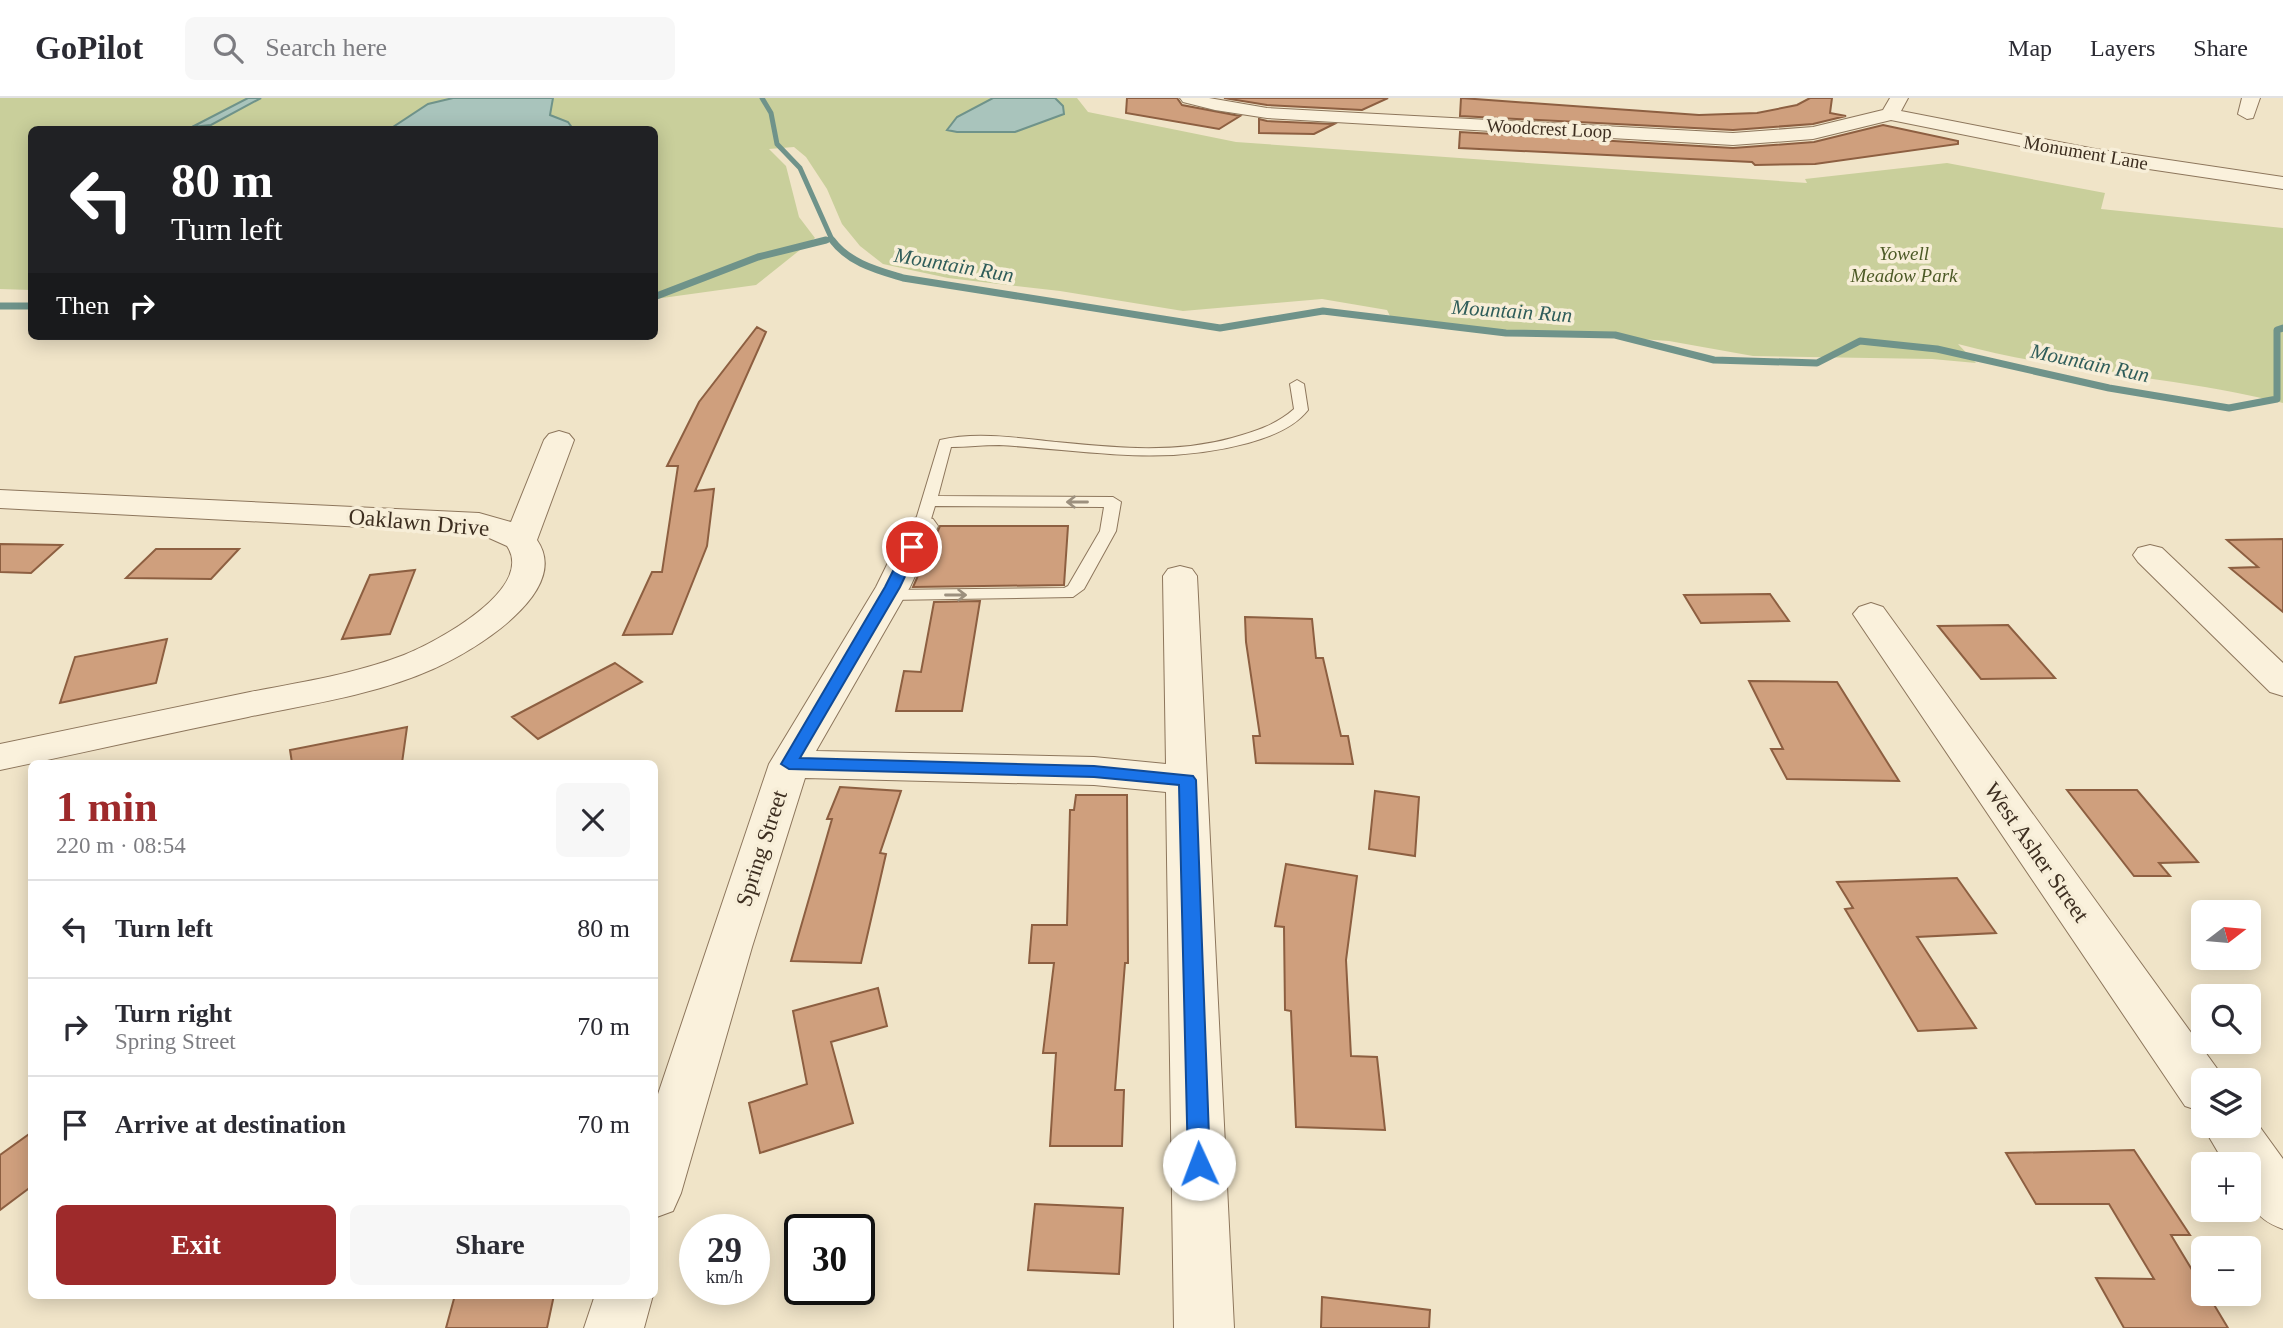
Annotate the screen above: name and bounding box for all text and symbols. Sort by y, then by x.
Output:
search box [185,17,675,80]
icon: search [209,29,247,67]
text: GoPilot [35,30,143,66]
text: Search here [265,33,387,62]
text: Map [2008,35,2052,61]
text: Layers [2090,35,2155,61]
text: Share [2193,35,2248,61]
street label: Woodcrest Loop [1486,115,1612,142]
street label: Monument Lane [2022,131,2150,174]
text: 80 m [171,153,273,208]
icon: left [56,154,147,245]
text: Turn left [171,211,283,247]
water label: Mountain Run [891,243,1016,287]
park label: Yowell Meadow Park [1849,243,1958,286]
icon: right [123,287,161,325]
text: Then [56,291,109,320]
water label: Mountain Run [1450,295,1573,327]
water label: Mountain Run [2027,339,2152,387]
one-way arrow [1066,495,1089,509]
street label: Oaklawn Drive [348,504,490,541]
pin [882,517,942,577]
icon: arrive [893,528,931,566]
one-way arrow [945,588,968,601]
street label: West Asher Street [1979,778,2094,927]
button: close [556,783,630,857]
text: 1 min [56,784,158,830]
street label: Spring Street [731,786,792,909]
text: 220 m · 08:54 [56,833,186,858]
north arrow [2191,900,2261,970]
map controls [2191,900,2261,1306]
icon: left [56,910,94,948]
text: Turn left [115,914,213,943]
text: 80 m [577,914,630,943]
button: search [2191,984,2261,1054]
text: Turn right [115,999,232,1028]
icon: right [56,1008,94,1046]
text: 70 m [577,1012,630,1041]
text: Spring Street [115,1029,236,1054]
button: layers [2191,1068,2261,1138]
icon: arrive [56,1106,94,1144]
text: Arrive at destination [115,1110,346,1139]
text: 70 m [577,1110,630,1139]
position arrow [1162,1127,1236,1201]
button: + [2191,1152,2261,1222]
button: Exit [56,1205,336,1285]
button: Share [350,1205,630,1285]
speed limit sign: 30 [784,1214,875,1305]
text: 29 [707,1231,742,1270]
button: − [2191,1236,2261,1306]
text: km/h [706,1267,743,1287]

